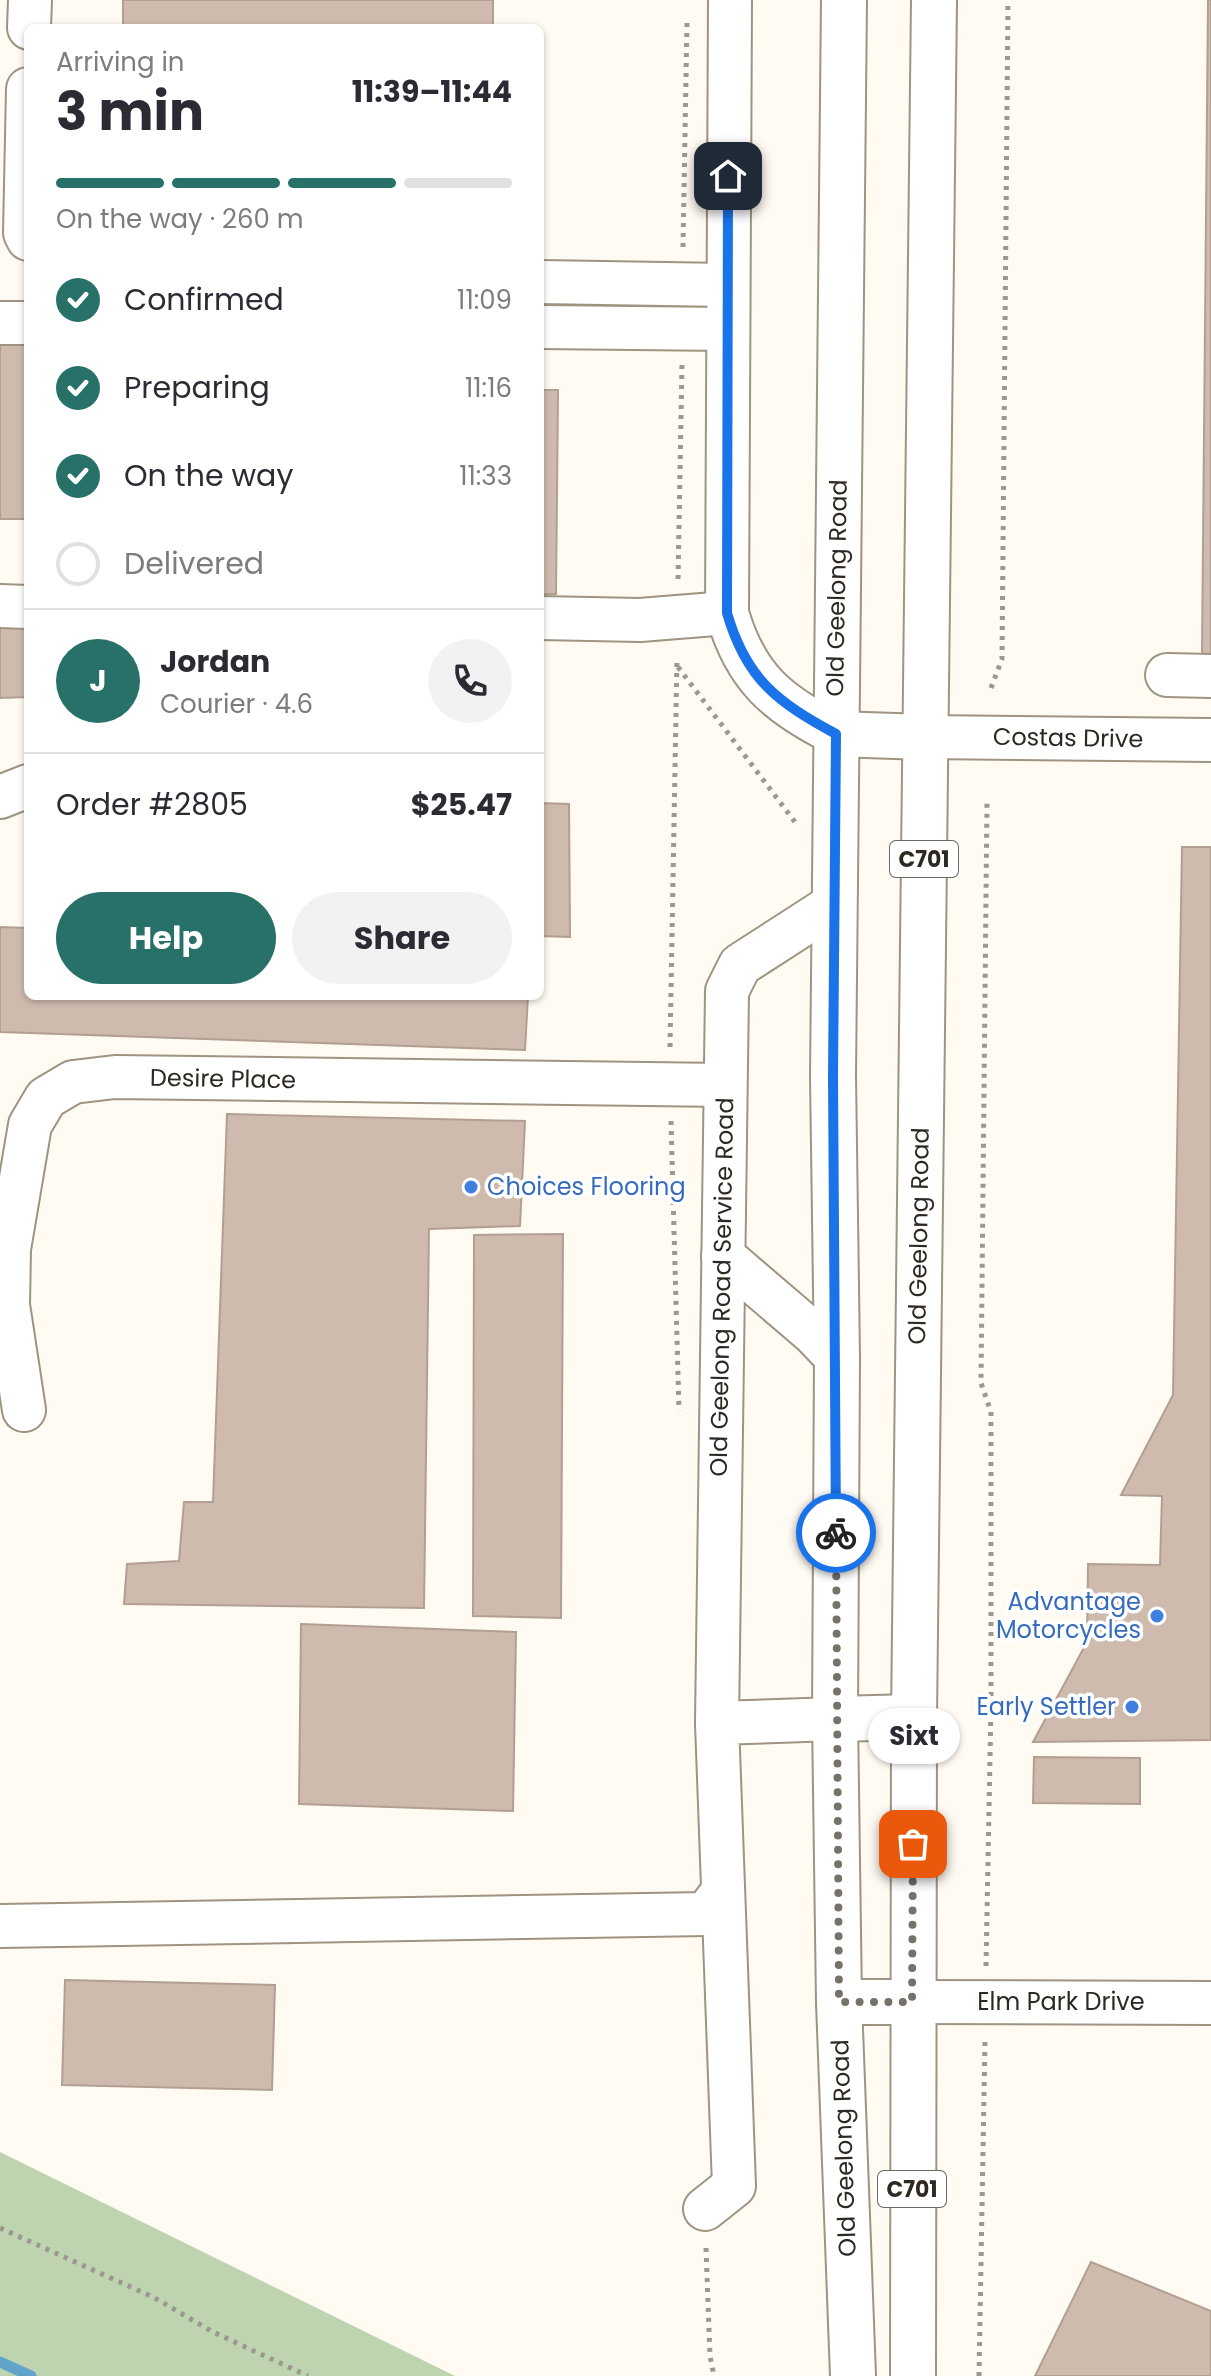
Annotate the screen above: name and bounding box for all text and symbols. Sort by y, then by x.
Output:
text: Arriving in [56,44,185,80]
text: 11:39–11:44 [352,70,512,113]
text: 3 min [56,75,204,148]
pin [694,142,762,210]
icon: home [706,154,750,198]
text: On the way · 260 m [56,201,304,237]
icon: check [56,278,100,322]
text: Confirmed [124,278,284,321]
text: 11:09 [457,282,512,318]
icon: check [56,366,100,410]
text: Preparing [124,366,270,409]
text: 11:16 [465,370,512,406]
icon: check [56,454,100,498]
text: On the way [124,454,293,497]
text: 11:33 [459,458,512,494]
street label: Old Geelong Road [818,479,855,697]
text: Delivered [124,542,264,585]
button: phone [428,639,512,723]
text: Jordan [160,640,270,683]
text: J [89,659,107,702]
text: Courier · 4.6 [160,686,313,722]
street label: Costas Drive [992,720,1144,755]
text: Order #2805 [56,783,248,826]
text: $25.47 [411,783,512,826]
road number: C701 [890,841,958,877]
button: Help [56,892,276,984]
button: Share [292,892,512,984]
street label: Desire Place [150,1061,296,1096]
street label: Old Geelong Road Service Road [702,1097,741,1477]
street label: Old Geelong Road [900,1127,937,1345]
place label: Choices Flooring [487,1170,686,1203]
marker: Choices Flooring [462,1178,480,1196]
courier [796,1493,876,1573]
icon: bike [814,1511,858,1555]
place label: Advantage Motorcycles [996,1585,1141,1646]
marker: Advantage Motorcycles [1148,1607,1166,1625]
place label: Early Settler [977,1690,1116,1723]
marker: Early Settler [1123,1698,1141,1716]
callout: Sixt [867,1708,959,1764]
text: Sixt [889,1718,939,1754]
pin [879,1810,947,1878]
icon: bag [891,1822,935,1866]
street label: Elm Park Drive [977,1985,1145,2018]
street label: Old Geelong Road [823,2039,864,2257]
road number: C701 [878,2171,946,2207]

